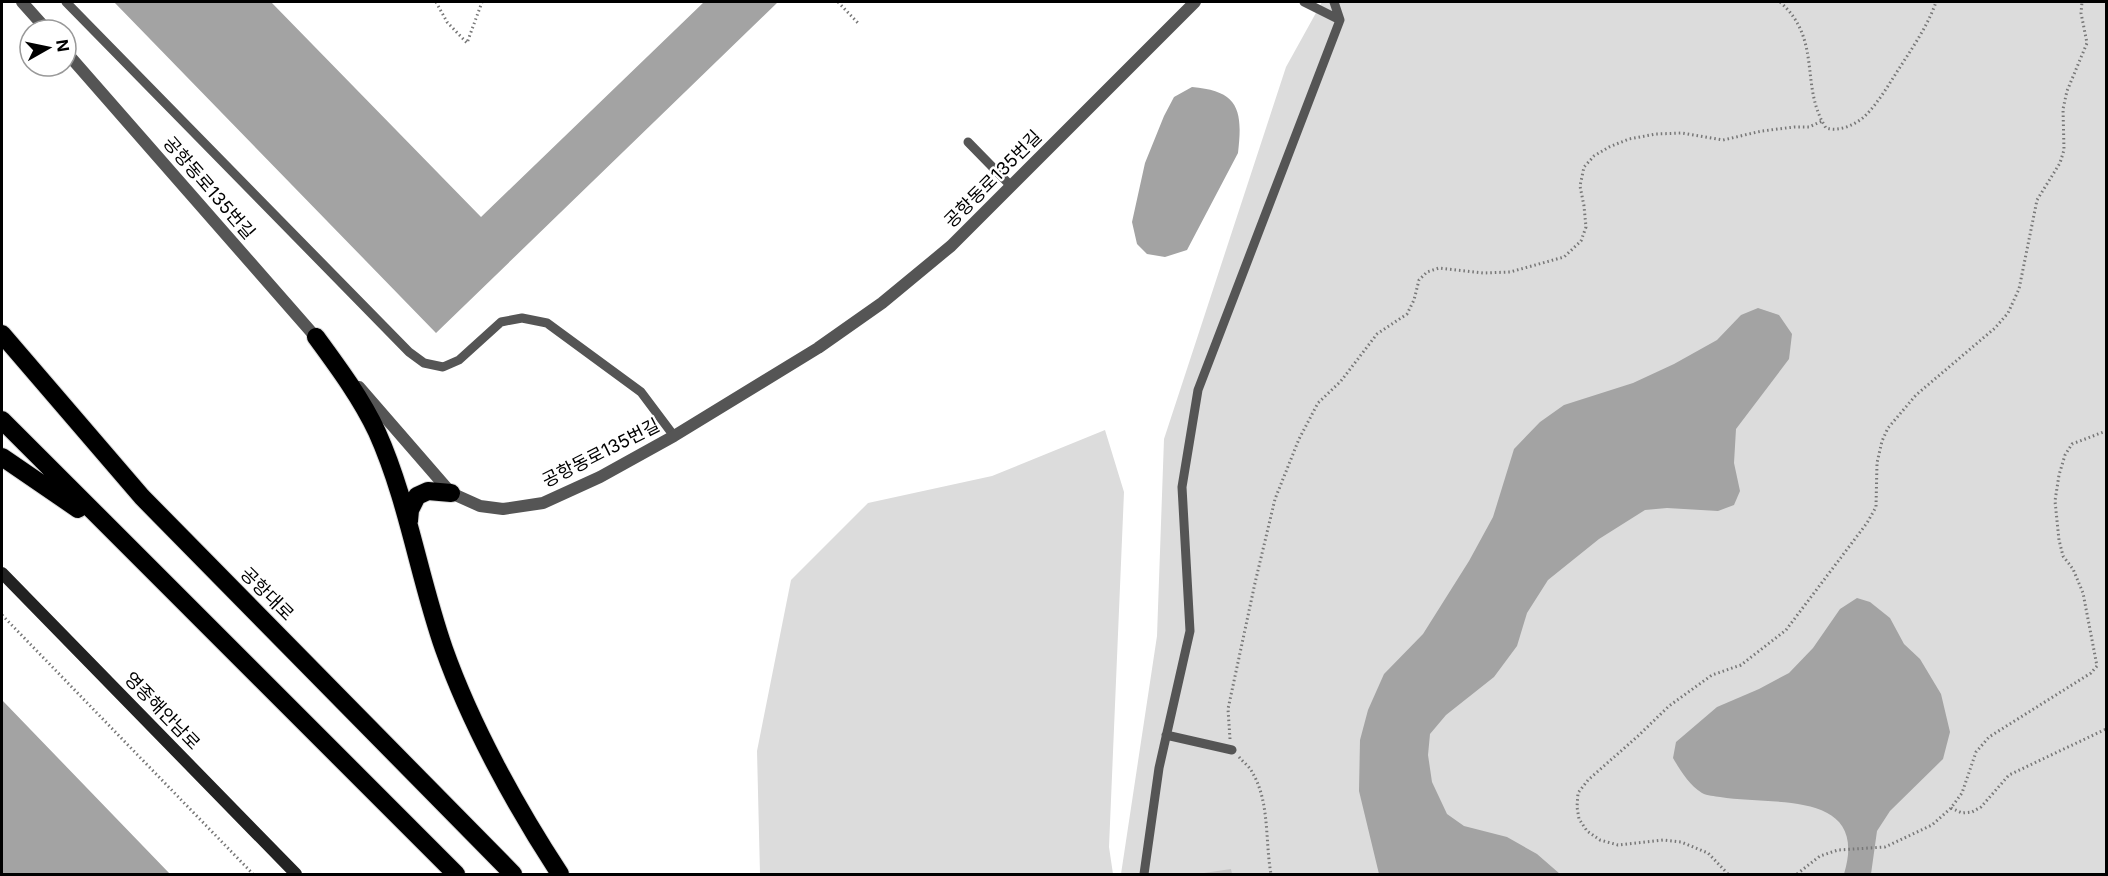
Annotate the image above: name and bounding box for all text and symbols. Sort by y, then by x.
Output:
north arrow [18,18,78,78]
text: N [52,38,74,53]
street label: 공항동로135번길 [940,126,1046,232]
street label: 공항동로135번길 [159,132,260,243]
street label: 공항동로135번길 [539,414,663,491]
street label: 공항대로 [237,563,298,624]
street label: 영종해안남로 [120,668,204,754]

